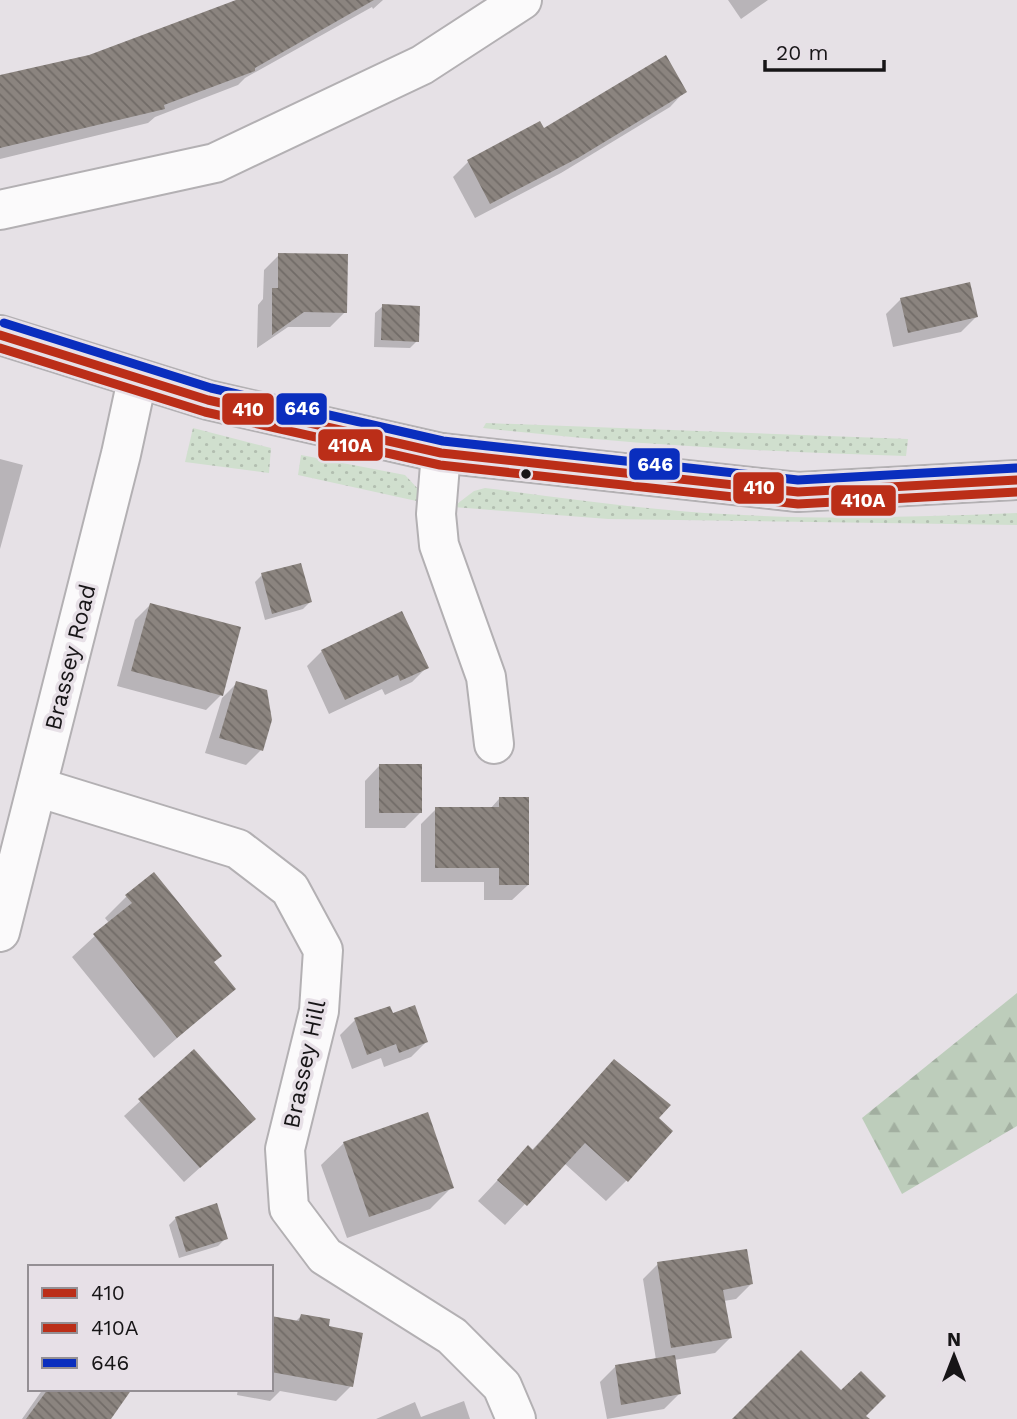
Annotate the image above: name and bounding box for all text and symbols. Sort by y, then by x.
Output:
scale bar [765,28,884,72]
text: 20 m [776,40,828,65]
line badge: 410 [221,392,275,426]
line badge: 646 [275,392,328,426]
text: 646 [284,397,320,420]
text: 410 [232,398,264,421]
line badge: 410A [317,428,384,462]
text: 410A [328,434,373,457]
line badge: 646 [628,447,681,481]
text: 646 [637,453,673,476]
unlabelled marker [519,467,533,481]
line badge: 410 [732,471,785,505]
text: 410 [743,476,775,499]
line badge: 410A [830,484,897,517]
text: 410A [841,489,886,512]
street label: Brassey Road [39,581,102,733]
street label: Brassey Hill [278,998,331,1131]
legend [28,1265,273,1391]
text: 410 [91,1280,125,1305]
text: 410A [91,1315,139,1340]
north arrow [919,1321,989,1391]
text: N [947,1328,961,1351]
text: 646 [91,1350,129,1375]

